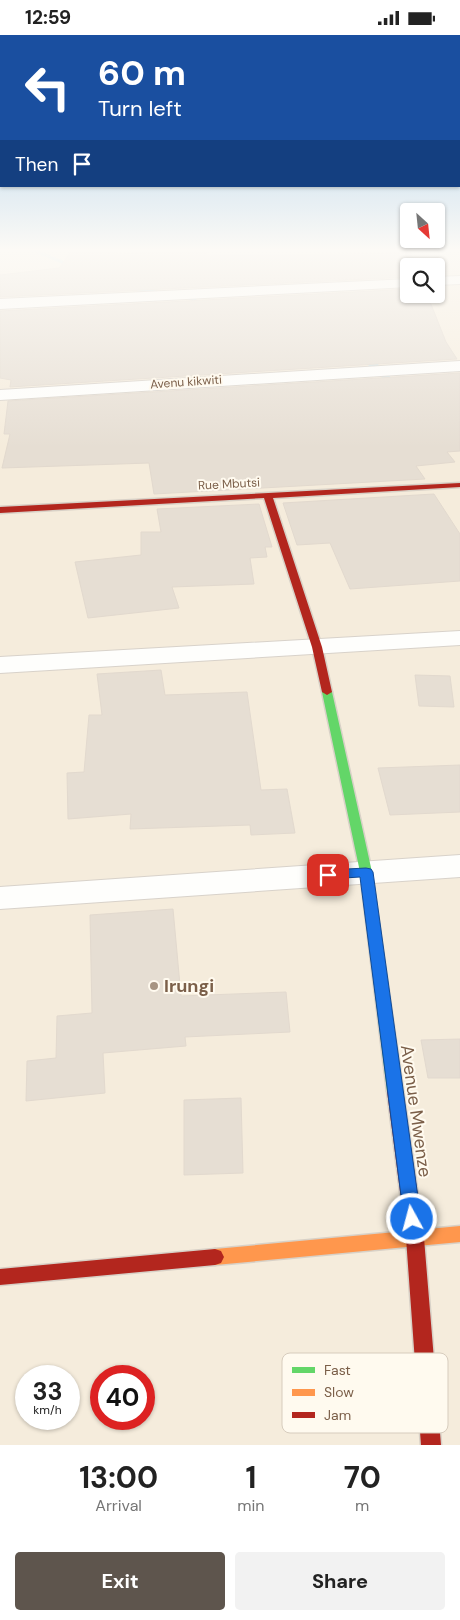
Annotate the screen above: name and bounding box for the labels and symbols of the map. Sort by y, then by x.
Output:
north arrow [400,203,445,247]
street label: Avenu kikwiti [150,372,222,392]
street label: Rue Mbutsi [198,474,261,494]
pin [307,854,349,896]
place label: Irungi [164,974,214,998]
marker: Irungi [148,980,160,992]
street label: Avenue Mwenze [395,1043,437,1179]
position arrow [385,1192,437,1244]
legend [282,1353,448,1433]
text: Fast [324,1361,351,1379]
speed limit sign: 40 [90,1365,155,1430]
text: Slow [324,1383,354,1401]
text: Jam [324,1406,351,1424]

